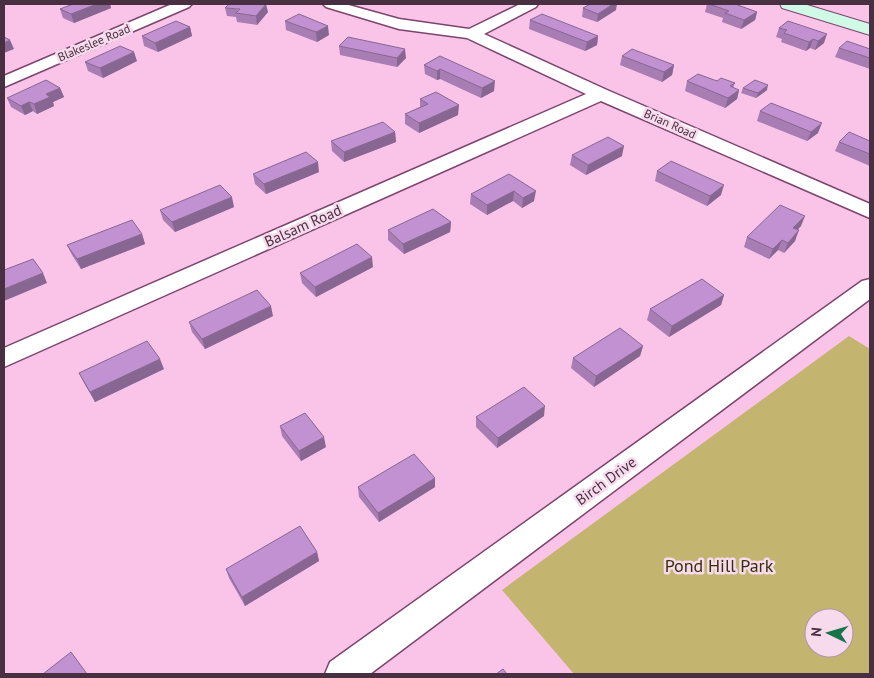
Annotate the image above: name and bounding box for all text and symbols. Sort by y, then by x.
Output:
street label: Blakeslee Road [55,21,132,65]
street label: Brian Road [642,105,699,142]
street label: Balsam Road [261,200,344,251]
street label: Birch Drive [572,452,640,509]
park label: Pond Hill Park [665,554,774,577]
north arrow [804,608,854,658]
text: N [807,626,825,637]

